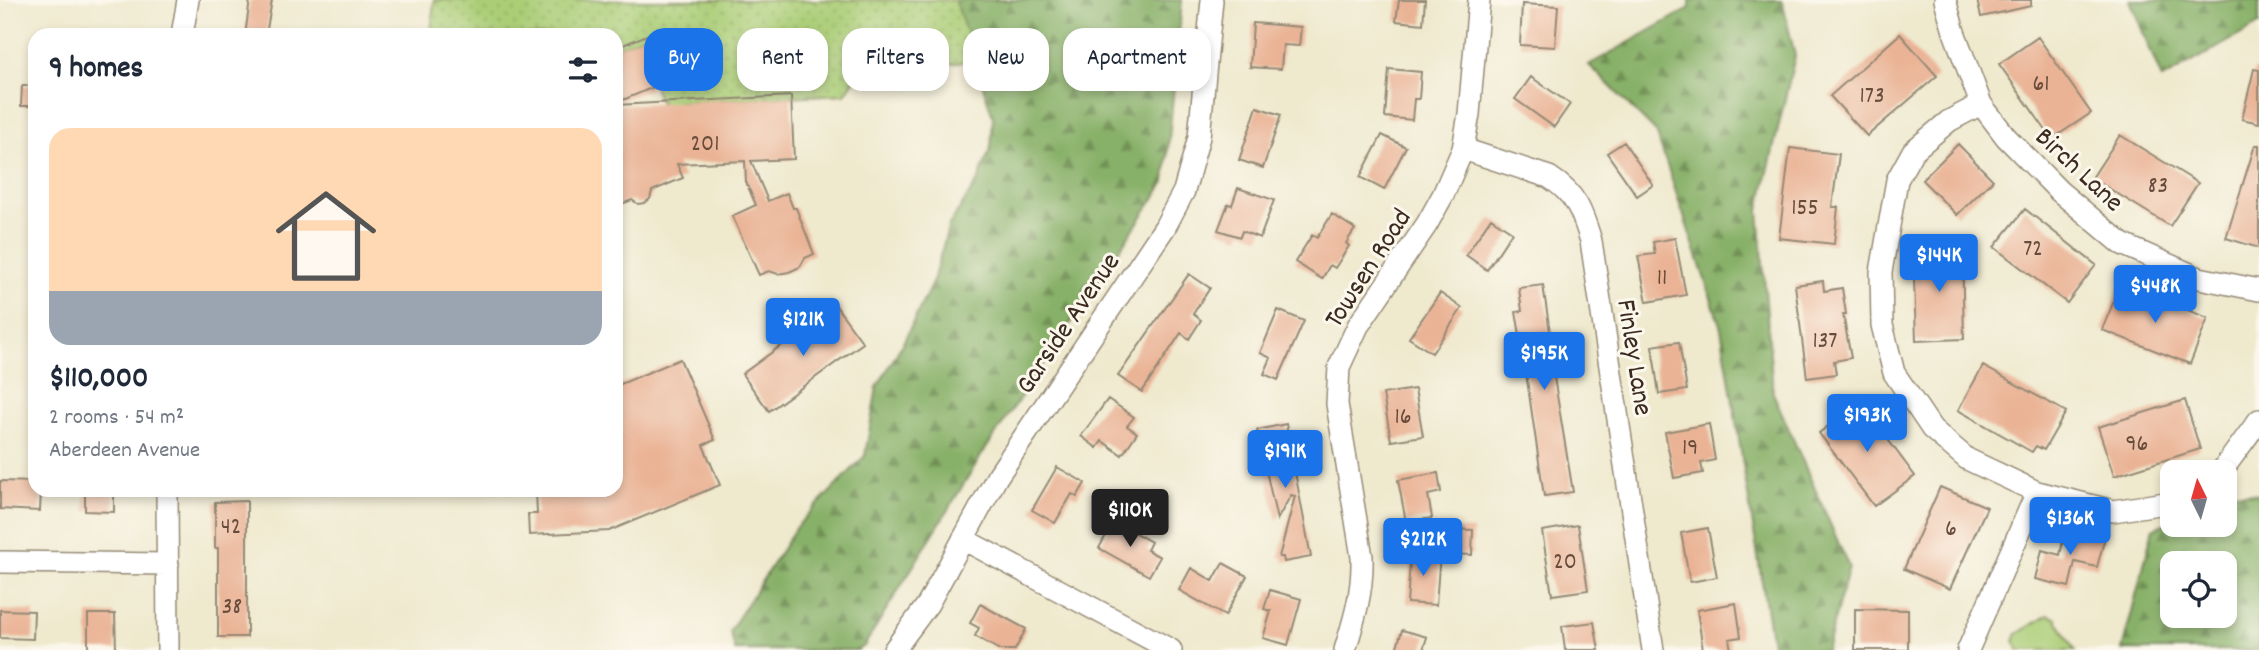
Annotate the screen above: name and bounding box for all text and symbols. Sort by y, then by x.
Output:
chip: Buy [644,28,723,91]
chip: Rent [737,28,828,91]
chip: Filters [842,28,949,91]
chip: New [963,28,1049,91]
chip: Apartment [1063,28,1211,91]
text: 9 homes [49,49,143,92]
icon: filters [564,51,602,89]
house number: 61 [2032,68,2050,102]
house number: 173 [1859,80,1885,114]
street label: Birch Lane [2024,120,2131,223]
house number: 201 [691,128,719,162]
house number: 83 [2148,170,2168,204]
icon: home [263,173,389,299]
house number: 155 [1791,192,1819,226]
street label: Towsen Road [1317,202,1424,337]
house number: 72 [2023,233,2043,267]
pin: $144K [1890,234,1988,294]
text: $144K [1916,240,1962,273]
street label: Garside Avenue [1008,246,1132,404]
house number: 11 [1657,262,1667,296]
pin: $448K [2106,266,2204,325]
text: $448K [2130,271,2180,304]
street label: Finley Lane [1603,297,1661,419]
pin: $121K [754,298,852,358]
text: $121K [782,304,824,337]
house number: 137 [1812,325,1838,359]
pin: $195K [1495,332,1593,392]
text: $195K [1520,338,1568,371]
text: $110,000 [49,359,148,402]
pin: $193K [1818,394,1916,454]
text: $193K [1843,400,1891,433]
house number: 16 [1394,401,1412,435]
text: 2 rooms · 54 m² [49,402,184,435]
house number: 96 [2126,428,2148,462]
pin: $191K [1236,430,1334,490]
house number: 19 [1682,432,1698,466]
text: Aberdeen Avenue [49,435,200,468]
text: $191K [1264,436,1306,469]
north arrow [2160,460,2236,537]
map controls [2160,460,2237,628]
pin: $110K [1081,490,1179,549]
text: $110K [1108,495,1152,528]
pin: $136K [2021,498,2119,557]
text: $136K [2046,503,2094,536]
house number: 42 [221,511,241,545]
house number: 6 [1945,513,1957,547]
pin: $212K [1374,518,1472,578]
text: $212K [1399,524,1447,557]
house number: 20 [1553,546,1577,580]
button: locate [2160,551,2237,628]
house number: 38 [222,591,242,625]

